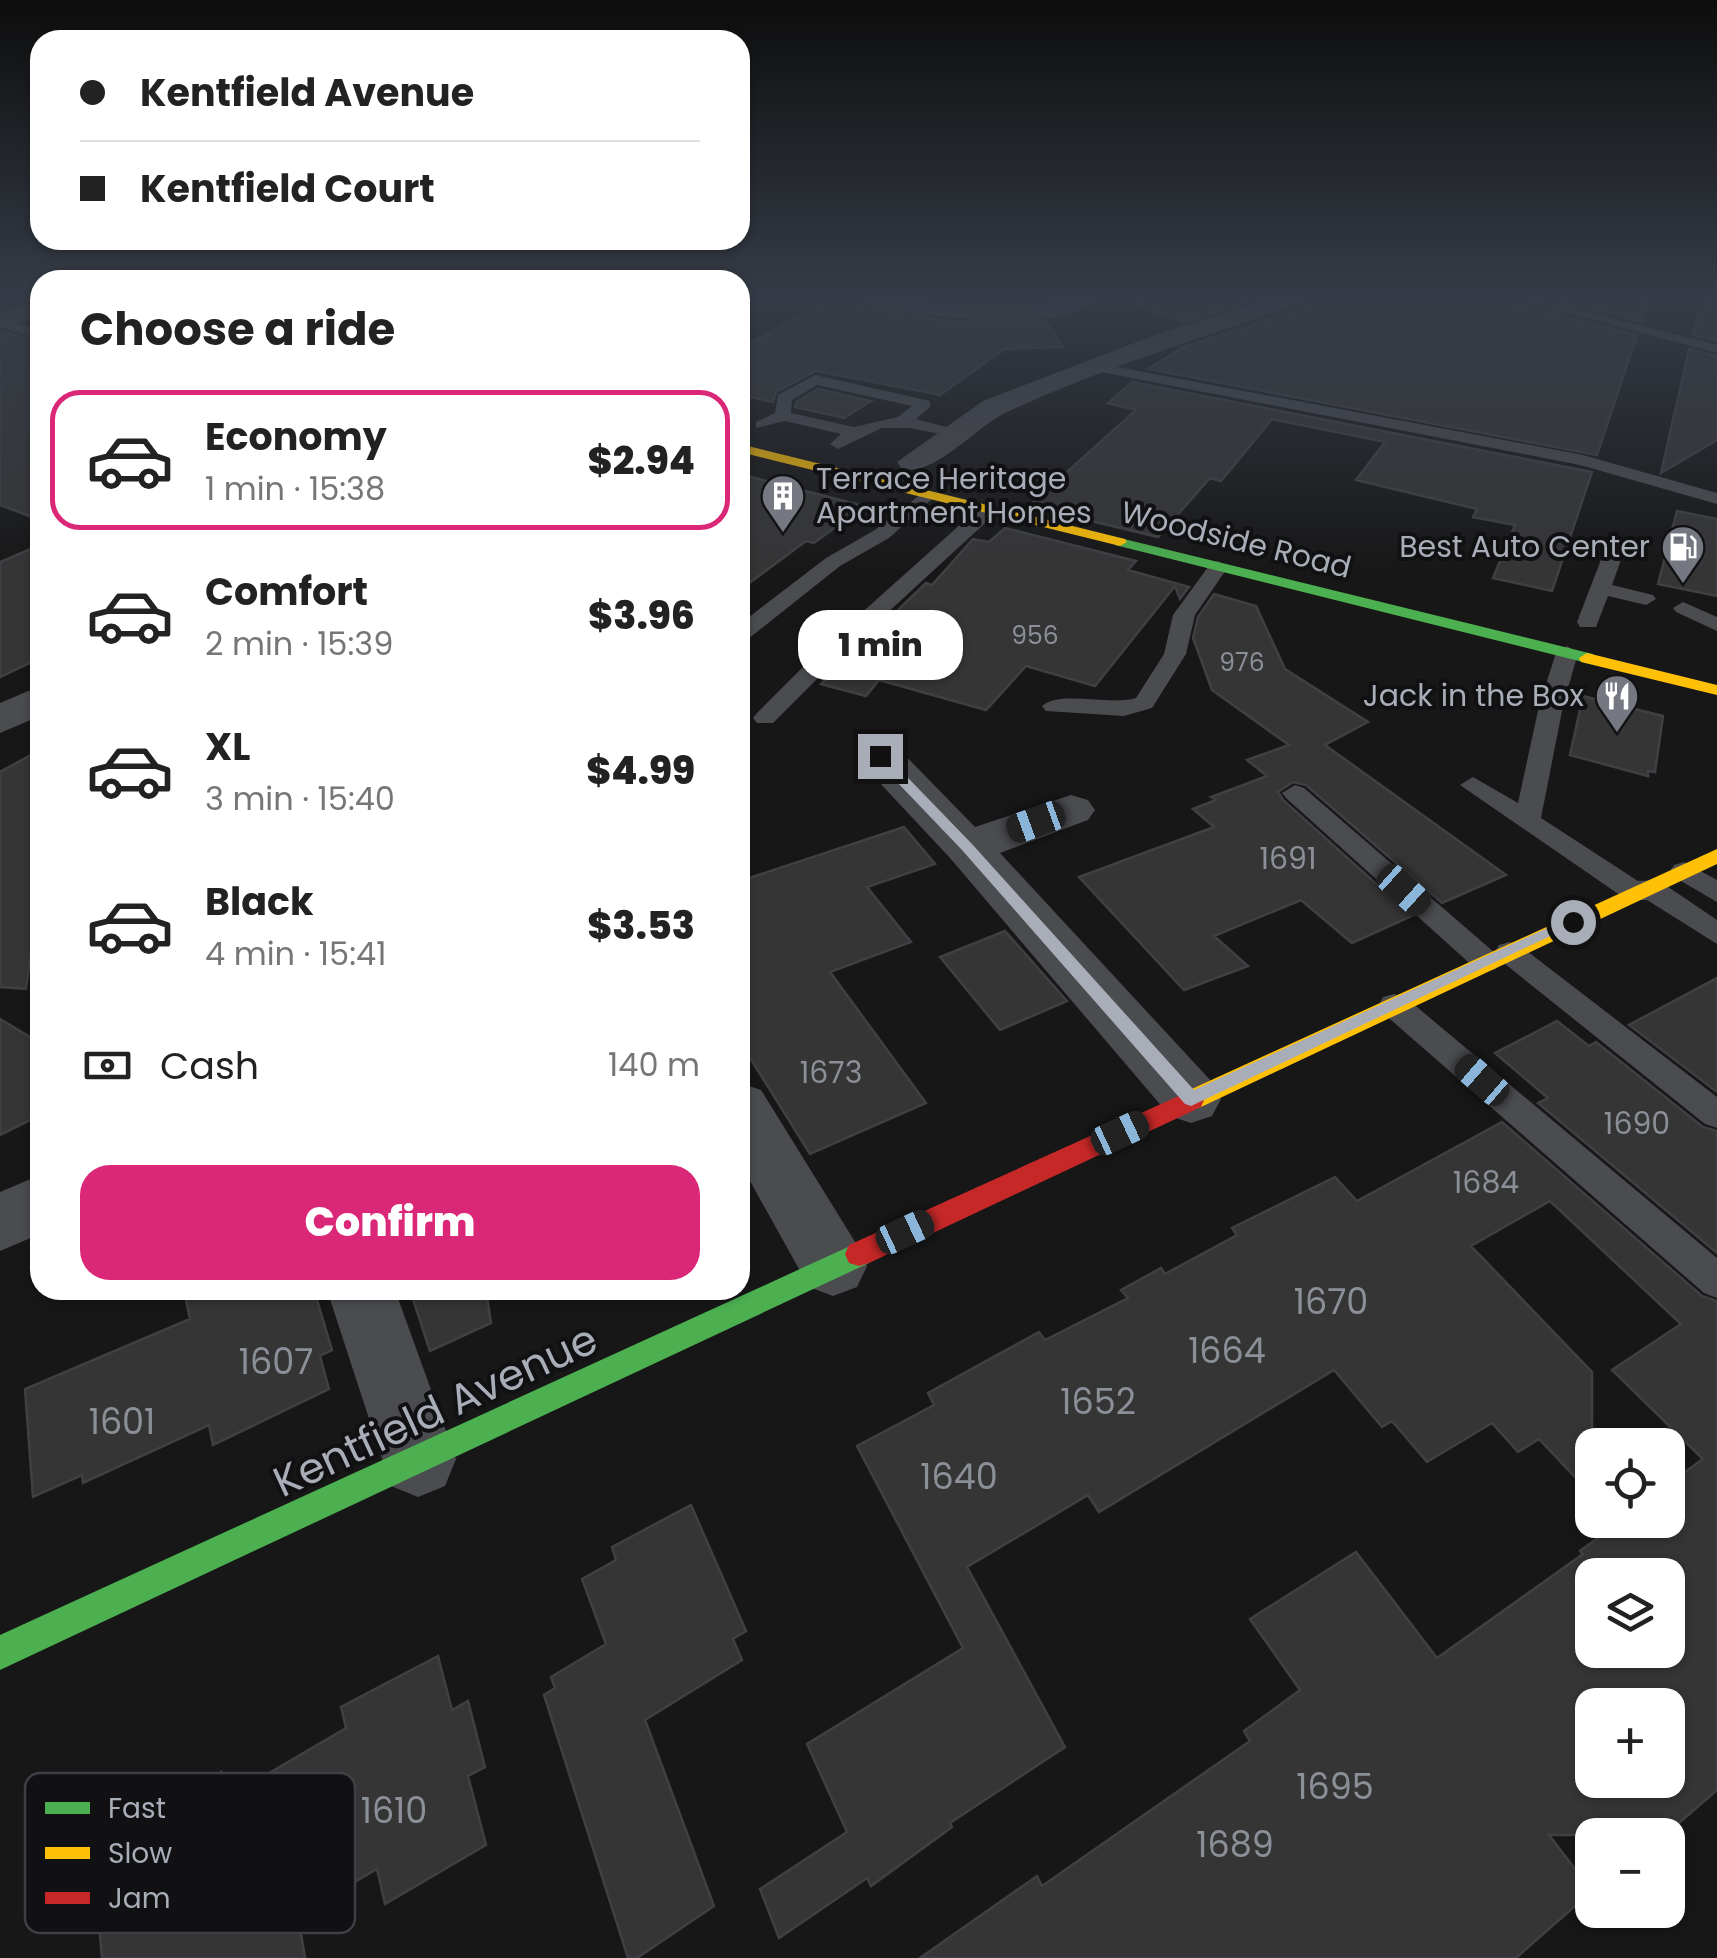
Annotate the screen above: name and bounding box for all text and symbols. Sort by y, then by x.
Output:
text: Kentfield Avenue [140,66,474,119]
text: Kentfield Court [140,162,435,215]
text: Choose a ride [80,298,395,361]
text: Economy [205,410,387,463]
icon: car [85,415,175,505]
text: $2.94 [588,434,695,487]
place label: Terrace Heritage Apartment Homes [816,457,1092,534]
text: 1 min · 15:38 [205,466,385,511]
building icon: Terrace Heritage Apartment Homes [760,473,806,534]
street label: Woodside Road [1116,490,1356,589]
fuel station icon: Best Auto Center [1660,524,1706,585]
place label: Best Auto Center [1399,525,1650,568]
text: Comfort [205,565,368,618]
icon: car [85,570,175,660]
text: $3.96 [588,589,695,642]
callout: 1 min [798,611,962,681]
house number: 956 [1011,618,1059,653]
text: 2 min · 15:39 [205,621,393,666]
text: 1 min [838,622,923,667]
house number: 976 [1219,645,1265,680]
restaurant icon: Jack in the Box [1594,673,1640,734]
place label: Jack in the Box [1363,674,1584,717]
text: XL [205,720,250,773]
icon: car [85,725,175,815]
route end [858,734,903,779]
text: $4.99 [586,744,695,797]
text: 3 min · 15:40 [205,776,395,821]
car [1003,798,1069,846]
house number: 1691 [1259,837,1317,880]
car [1372,859,1436,921]
text: Black [205,875,314,928]
icon: car [85,880,175,970]
text: $3.53 [587,899,695,952]
route start [1551,900,1596,945]
text: 4 min · 15:41 [205,931,386,976]
icon: cash [80,1038,135,1093]
text: Cash [160,1039,259,1092]
text: 140 m [608,1042,700,1087]
car [1450,1049,1514,1111]
house number: 1673 [800,1051,862,1094]
house number: 1690 [1604,1102,1670,1145]
car [1086,1107,1154,1159]
house number: 1684 [1453,1161,1519,1204]
button: Confirm [80,1165,700,1280]
car [871,1206,939,1258]
house number: 1670 [1294,1277,1368,1326]
street label: Kentfield Avenue [264,1310,607,1511]
house number: 1664 [1188,1326,1266,1375]
house number: 1607 [239,1337,313,1386]
house number: 1652 [1060,1377,1136,1426]
house number: 1601 [89,1397,155,1446]
map controls [1575,1428,1685,1928]
button: locate [1575,1428,1685,1538]
house number: 1640 [920,1452,998,1501]
button: layers [1575,1558,1685,1668]
button: + [1575,1688,1685,1798]
house number: 1695 [1296,1762,1374,1811]
legend [25,1773,355,1933]
house number: 1610 [361,1786,427,1835]
text: Fast [108,1789,166,1828]
button: − [1575,1818,1685,1928]
house number: 1689 [1196,1820,1274,1869]
text: Slow [108,1834,172,1873]
text: Jam [108,1879,171,1918]

